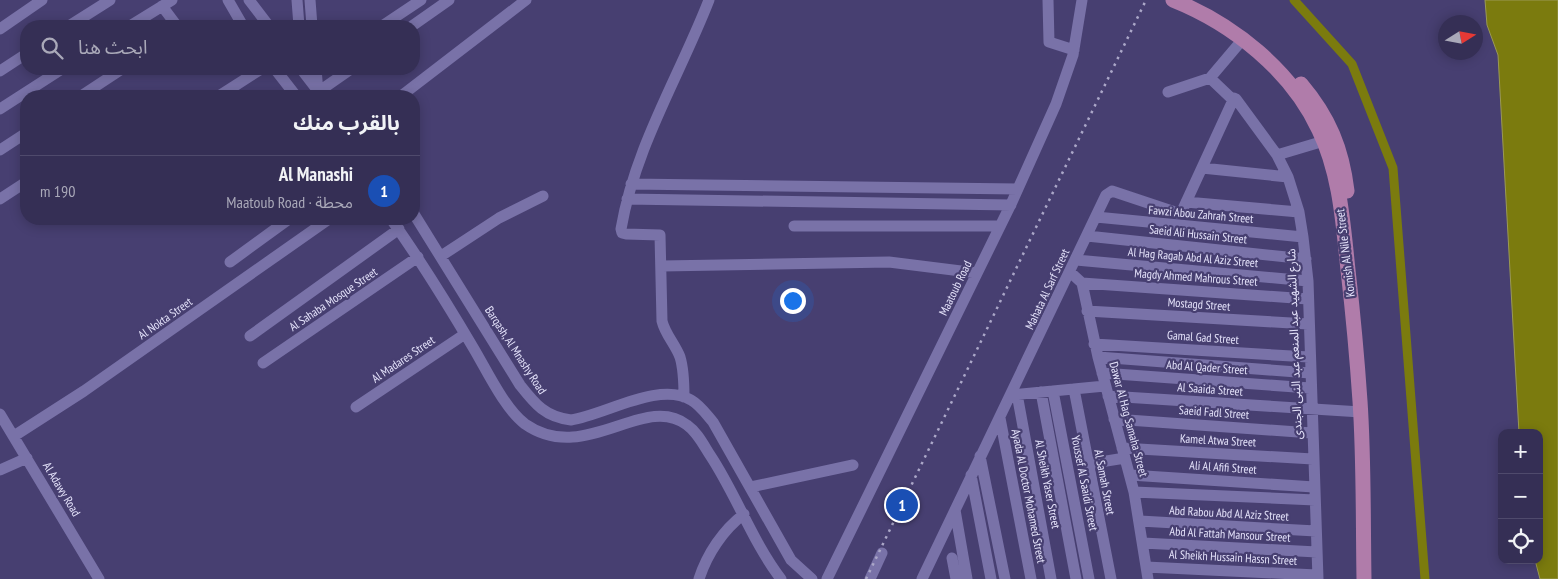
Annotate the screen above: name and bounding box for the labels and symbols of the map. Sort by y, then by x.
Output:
north arrow [1438,15,1483,60]
street label: Fawzi Abou Zahrah Street [1148,202,1255,226]
street label: Kornish Al Nile Street [1332,207,1358,298]
street label: Saeid Ali Hussain Street [1148,221,1248,247]
street label: Al Hag Ragab Abd Al Aziz Street [1127,244,1259,270]
street label: Mahata Al Sarf Street [1022,246,1073,332]
street label: شارع الشهيد عبد المنعم عبد النبى الجندى [1283,248,1307,440]
street label: Maatoub Road [935,258,975,318]
street label: Al Sahaba Mosque Street [286,264,381,334]
street label: Magdy Ahmed Mahrous Street [1134,265,1259,289]
your location [780,288,806,314]
street label: Al Nokta Street [135,293,196,342]
street label: Mostagd Street [1167,294,1232,314]
street label: Barqash, Al Mnashy Road [482,303,550,397]
street label: Gamal Gad Street [1167,327,1240,347]
street label: Al Madares Street [368,332,438,386]
street label: Abd Al Qader Street [1166,357,1249,377]
street label: Dawar Al Hag Samaha Street [1106,360,1152,479]
street label: Al Saaida Street [1177,379,1244,399]
street label: Saeid Fadl Street [1178,402,1250,422]
street label: Ayada Al Doctor Mohamed Street [1009,428,1049,565]
street label: Kamel Atwa Street [1179,431,1257,450]
street label: Youssef Al Saaidi Street [1068,434,1102,533]
street label: Al Sheikh Yaser Street [1032,438,1064,531]
street label: Al Samah Street [1091,448,1119,517]
street label: Ali Al Afifi Street [1189,457,1258,477]
street label: Al Adawy Road [40,459,84,519]
pin: 1 [886,486,918,524]
street label: Abd Rabou Abd Al Aziz Street [1169,502,1290,524]
street label: Abd Al Fattah Mansour Street [1169,523,1292,545]
street label: Al Sheikh Hussain Hassn Street [1168,546,1298,568]

